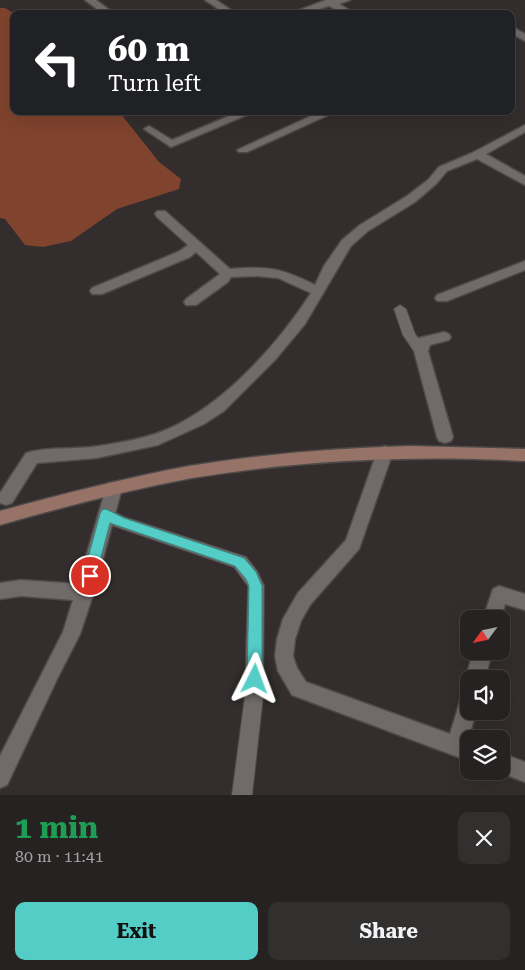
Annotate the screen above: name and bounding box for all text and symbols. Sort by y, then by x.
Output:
text: 60 m [108,29,190,70]
icon: left [25,30,90,95]
text: Turn left [108,71,201,96]
pin [69,555,111,597]
icon: arrive [76,562,104,590]
north arrow [460,610,510,660]
map controls [460,610,510,780]
position arrow [228,652,280,704]
button: sound [460,670,510,720]
button: layers [460,730,510,780]
text: 1 min [15,810,98,845]
button: close [458,812,510,864]
text: 80 m · 11:41 [15,847,104,866]
button: Exit [15,902,258,960]
button: Share [268,902,510,960]

